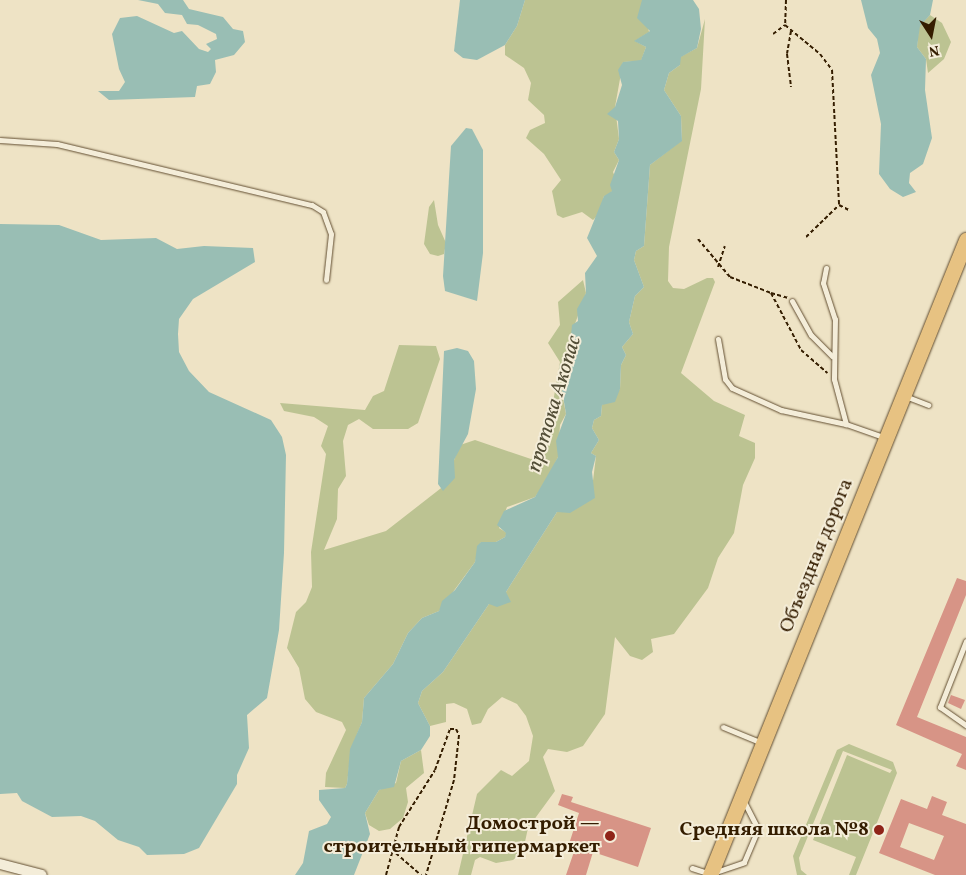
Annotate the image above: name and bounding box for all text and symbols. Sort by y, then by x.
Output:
north arrow [906,10,956,60]
text: N [927,40,941,61]
water label: протока Акопас [522,333,588,475]
street label: Объездная дорога [775,475,859,637]
place label: Домострой — строительный гипермаркет [323,812,600,859]
place label: Средняя школа №8 [679,818,869,842]
marker: Средняя школа №8 [873,824,885,836]
marker: Домострой — строительный гипермаркет [604,830,616,842]

